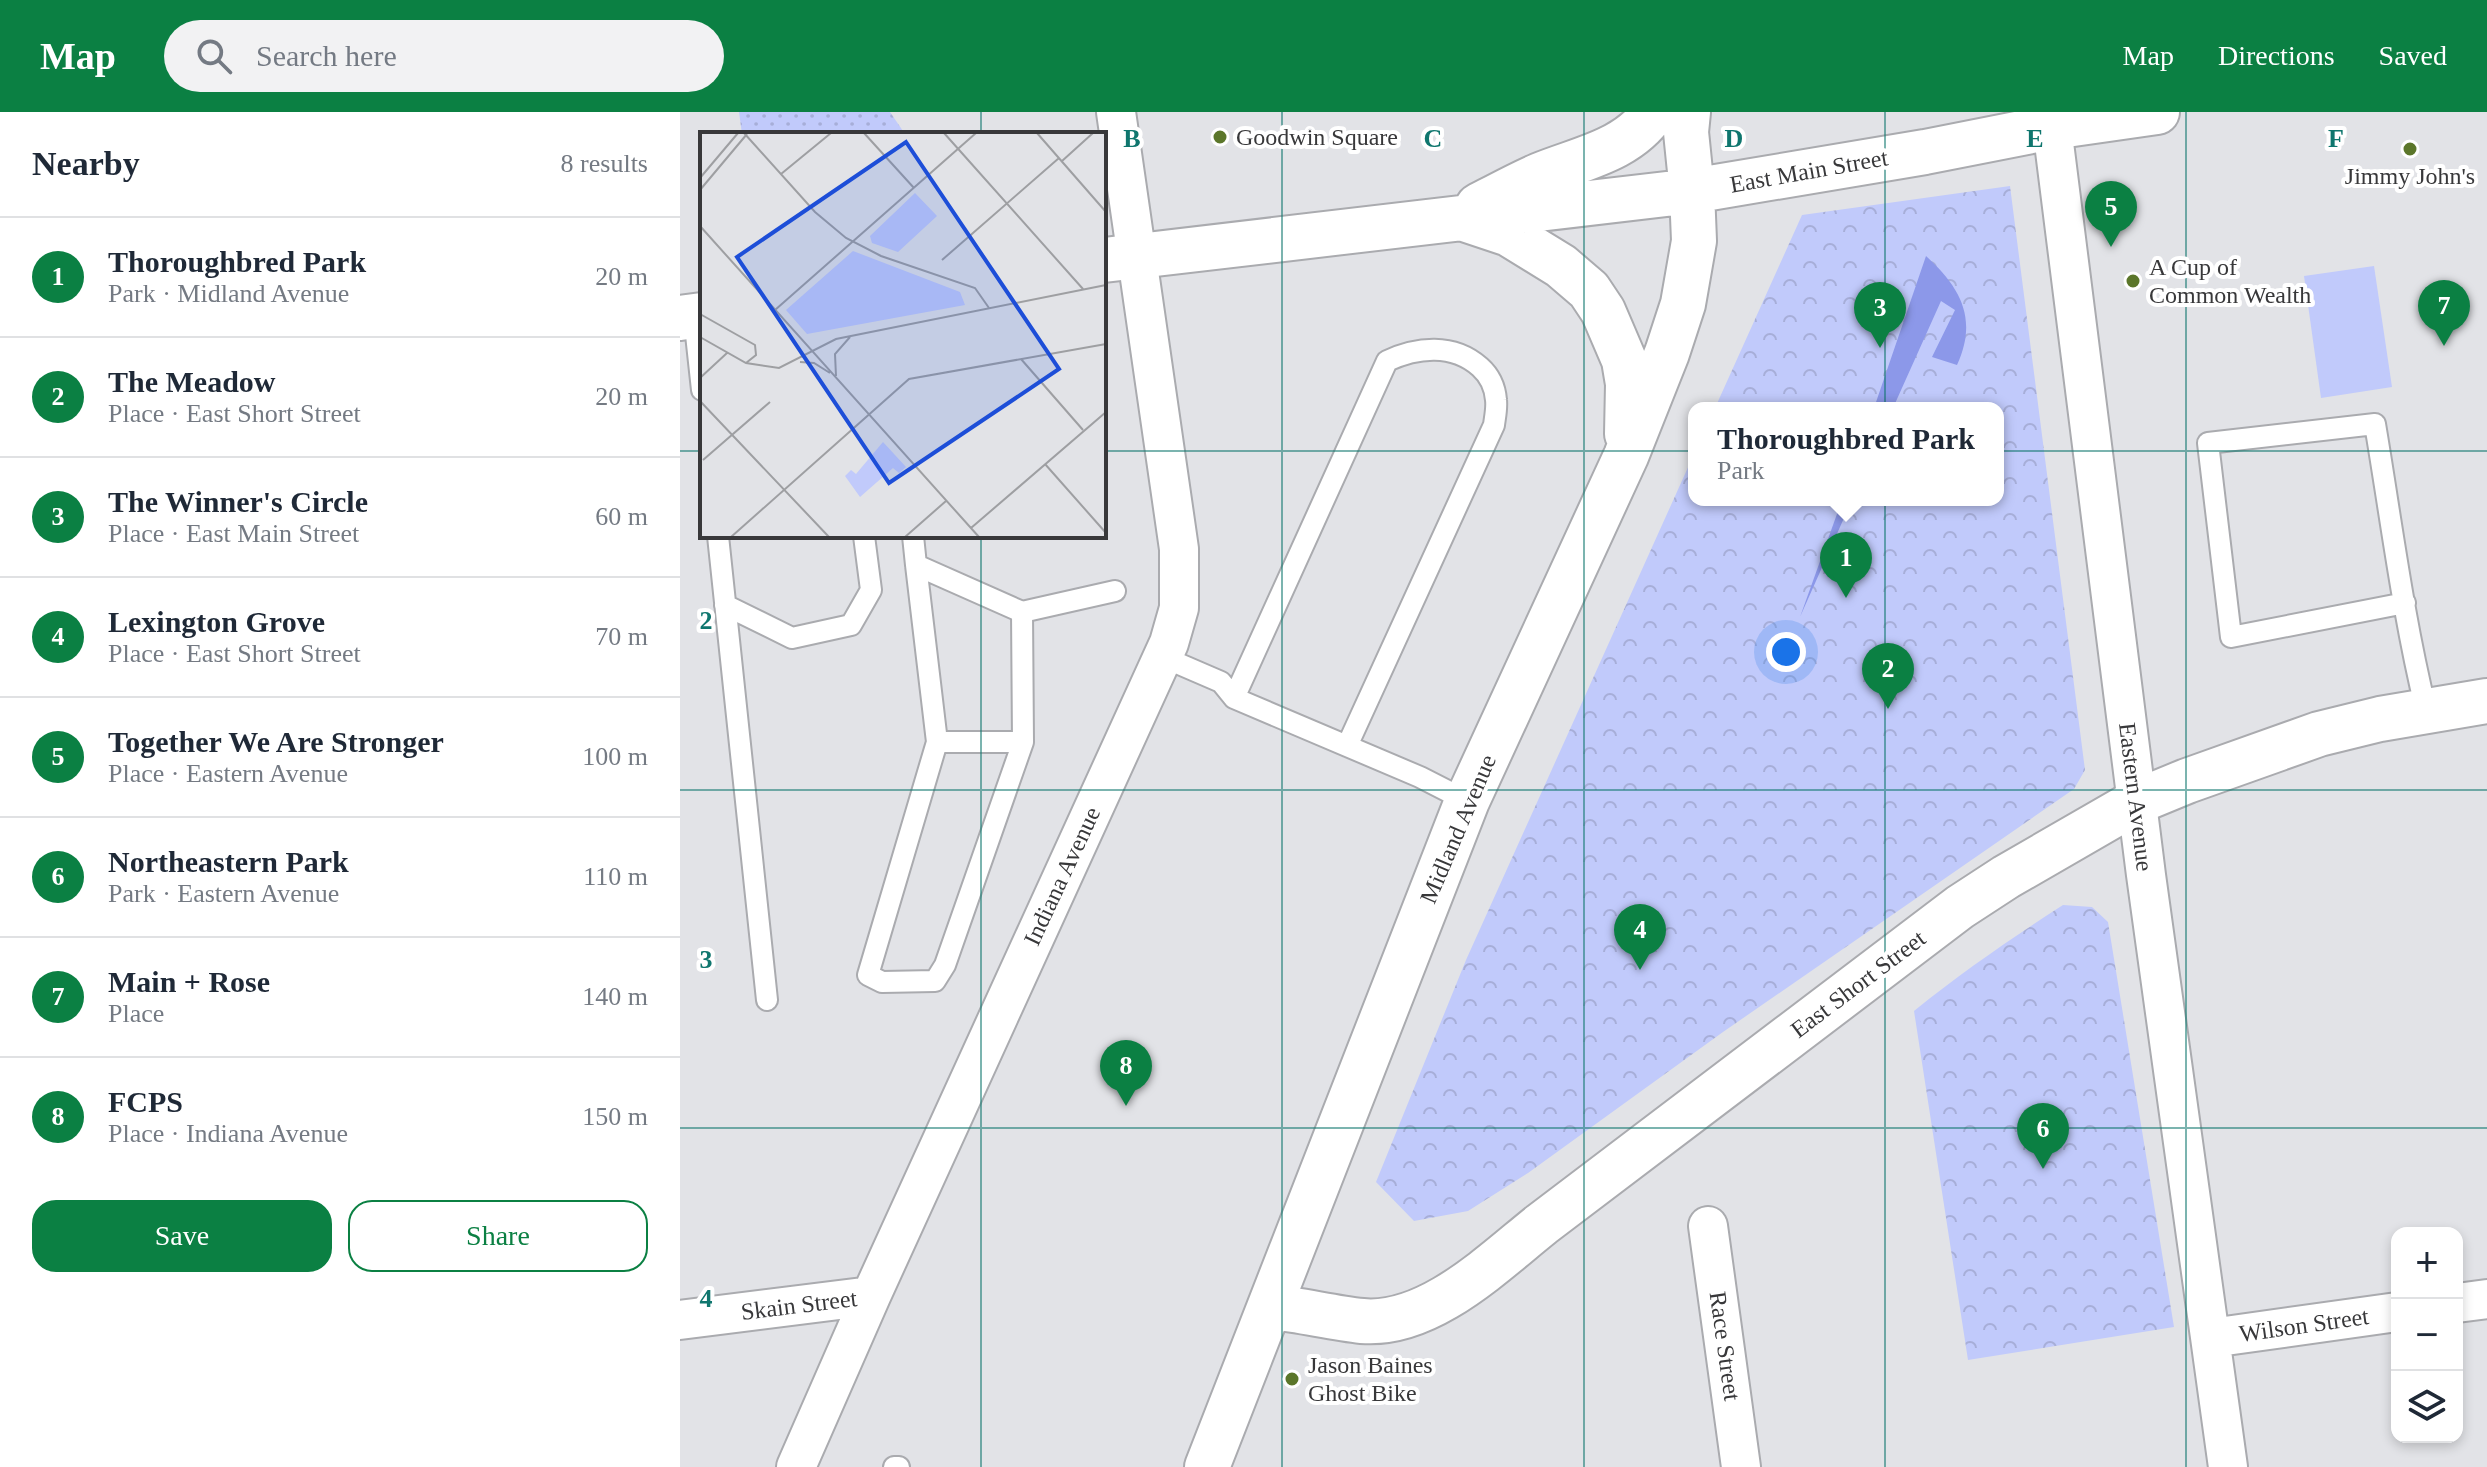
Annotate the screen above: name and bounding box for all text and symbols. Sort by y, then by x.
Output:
search box [164,20,724,92]
icon: search [192,34,236,78]
text: Map [40,35,116,77]
text: Search here [256,39,397,72]
text: Map [2123,40,2174,71]
text: Directions [2218,40,2335,71]
text: Saved [2379,40,2447,71]
text: B [1123,124,1141,153]
place label: Goodwin Square [1236,124,1398,150]
text: C [1424,124,1442,153]
text: D [1725,124,1743,153]
text: E [2026,124,2044,153]
text: F [2328,124,2344,153]
marker: Goodwin Square [1211,128,1229,146]
inset map [700,132,1106,538]
marker: Jimmy John's [2401,140,2419,158]
street label: East Main Street [1728,144,1890,198]
text: Nearby [32,145,140,182]
text: 8 results [561,149,648,178]
place label: Jimmy John's [2345,163,2475,189]
pin: 5 [2085,181,2137,247]
text: Thoroughbred Park [108,245,366,278]
place label: A Cup of Common Wealth [2149,254,2311,308]
text: 1 [52,262,65,291]
text: 20 m [595,262,648,291]
marker: A Cup of Common Wealth [2124,272,2142,290]
text: Park · Midland Avenue [108,279,349,308]
pin: 7 [2418,280,2470,346]
pin: 3 [1854,282,1906,348]
text: The Meadow [108,365,276,398]
text: 2 [52,382,65,411]
text: 20 m [595,382,648,411]
text: Place · East Short Street [108,399,361,428]
popup [1688,402,2004,506]
text: Thoroughbred Park [1717,422,1975,455]
text: Park [1717,456,1765,485]
text: The Winner's Circle [108,485,368,518]
text: 3 [52,502,65,531]
text: 60 m [595,502,648,531]
text: Place · East Main Street [108,519,359,548]
pin: 1 [1820,532,1872,598]
text: Lexington Grove [108,605,325,638]
text: 2 [700,606,713,635]
text: 4 [52,622,65,651]
text: 70 m [595,622,648,651]
your location [1766,632,1806,672]
text: Place · East Short Street [108,639,361,668]
pin: 2 [1862,643,1914,709]
street label: Eastern Avenue [2114,721,2158,873]
text: Together We Are Stronger [108,725,444,758]
text: 5 [52,742,65,771]
text: 100 m [582,742,648,771]
street label: Midland Avenue [1415,751,1501,907]
text: Place · Eastern Avenue [108,759,348,788]
street label: Indiana Avenue [1019,803,1105,949]
text: Northeastern Park [108,845,349,878]
text: 6 [52,862,65,891]
text: 110 m [583,862,648,891]
text: Park · Eastern Avenue [108,879,339,908]
pin: 4 [1614,904,1666,970]
street label: East Short Street [1786,925,1931,1043]
text: 3 [700,945,713,974]
text: Main + Rose [108,965,270,998]
text: 7 [52,982,65,1011]
text: 140 m [582,982,648,1011]
text: Place [108,999,164,1028]
pin: 8 [1100,1040,1152,1106]
text: FCPS [108,1085,183,1118]
text: 8 [52,1102,65,1131]
text: 150 m [582,1102,648,1131]
pin: 6 [2017,1103,2069,1169]
text: Place · Indiana Avenue [108,1119,348,1148]
button: Save [32,1200,332,1272]
button: Share [348,1200,648,1272]
map controls [2391,1227,2463,1443]
button: + [2391,1227,2463,1299]
text: 4 [700,1284,713,1313]
street label: Skain Street [740,1285,859,1325]
street label: Race Street [1704,1290,1746,1403]
button: − [2391,1299,2463,1371]
street label: Wilson Street [2238,1303,2371,1347]
place label: Jason Baines Ghost Bike [1308,1352,1433,1406]
marker: Jason Baines Ghost Bike [1283,1370,1301,1388]
button: layers [2391,1371,2463,1443]

